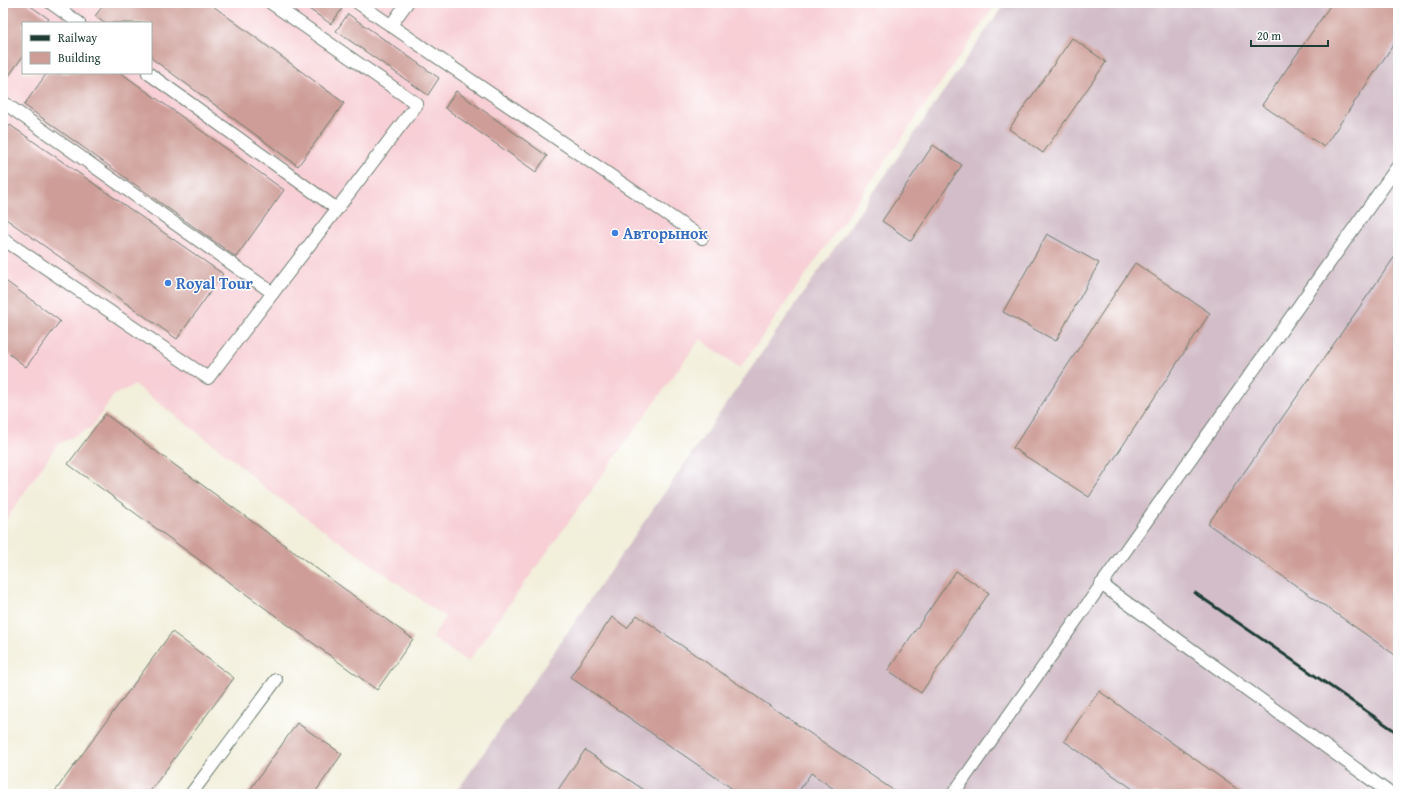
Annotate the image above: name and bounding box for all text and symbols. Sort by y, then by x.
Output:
legend [22,22,152,74]
scale bar [1251,22,1328,48]
text: 20 m [1257,27,1281,44]
text: Railway [58,29,97,46]
text: Building [58,49,101,66]
place label: Авторынок [623,221,708,245]
marker: Авторынок [610,228,620,238]
place label: Royal Tour [176,271,254,295]
marker: Royal Tour [163,278,173,288]

